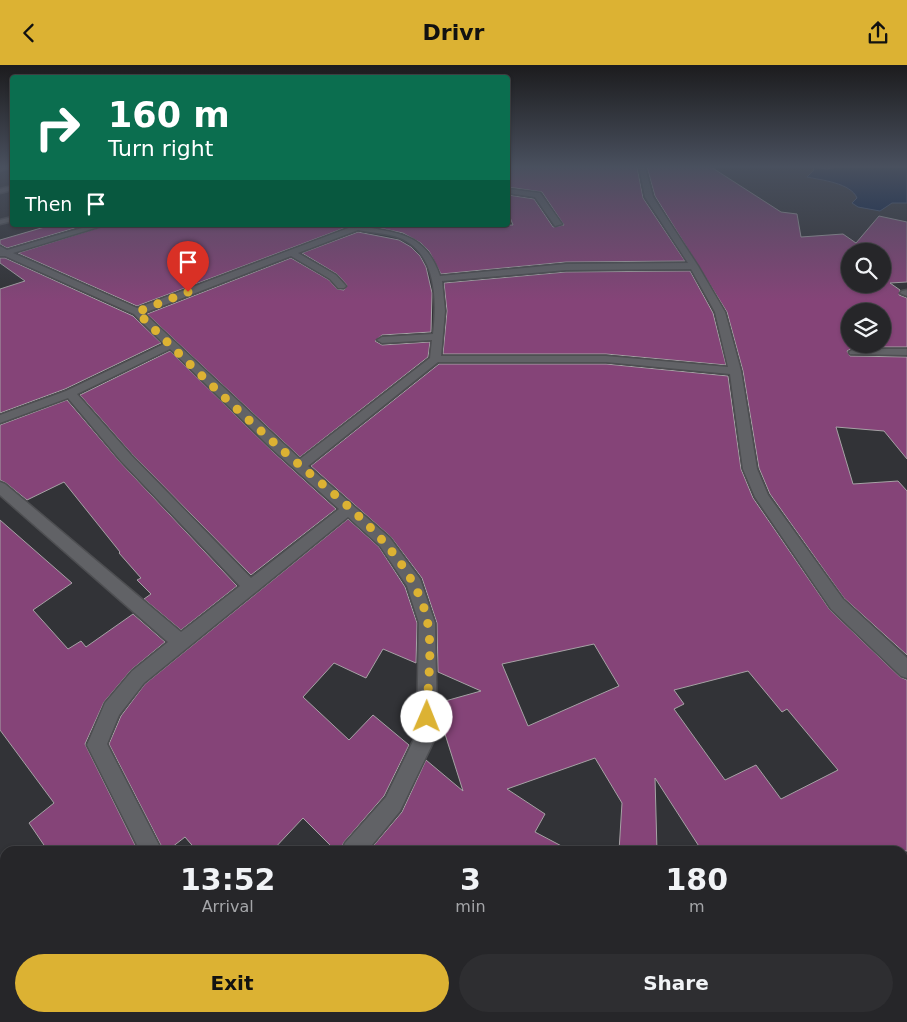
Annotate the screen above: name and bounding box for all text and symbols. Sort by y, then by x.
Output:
icon: back [15,19,43,47]
icon: share [864,19,892,47]
text: Drivr [423,20,484,45]
icon: right [25,95,90,160]
text: 160 m [108,95,230,135]
text: Turn right [108,136,213,161]
icon: arrive [82,190,110,218]
text: Then [25,193,72,215]
pin [167,241,209,292]
map controls [841,243,891,353]
button: search [841,243,891,293]
icon: arrive [174,248,202,276]
button: layers [841,303,891,353]
position arrow [400,690,452,742]
text: 13:52 [180,862,275,897]
text: 3 [460,862,481,897]
text: 180 [665,862,728,897]
text: Arrival [202,897,254,916]
text: min [455,897,486,916]
text: m [689,897,705,916]
button: Exit [15,954,449,1012]
button: Share [459,954,893,1012]

